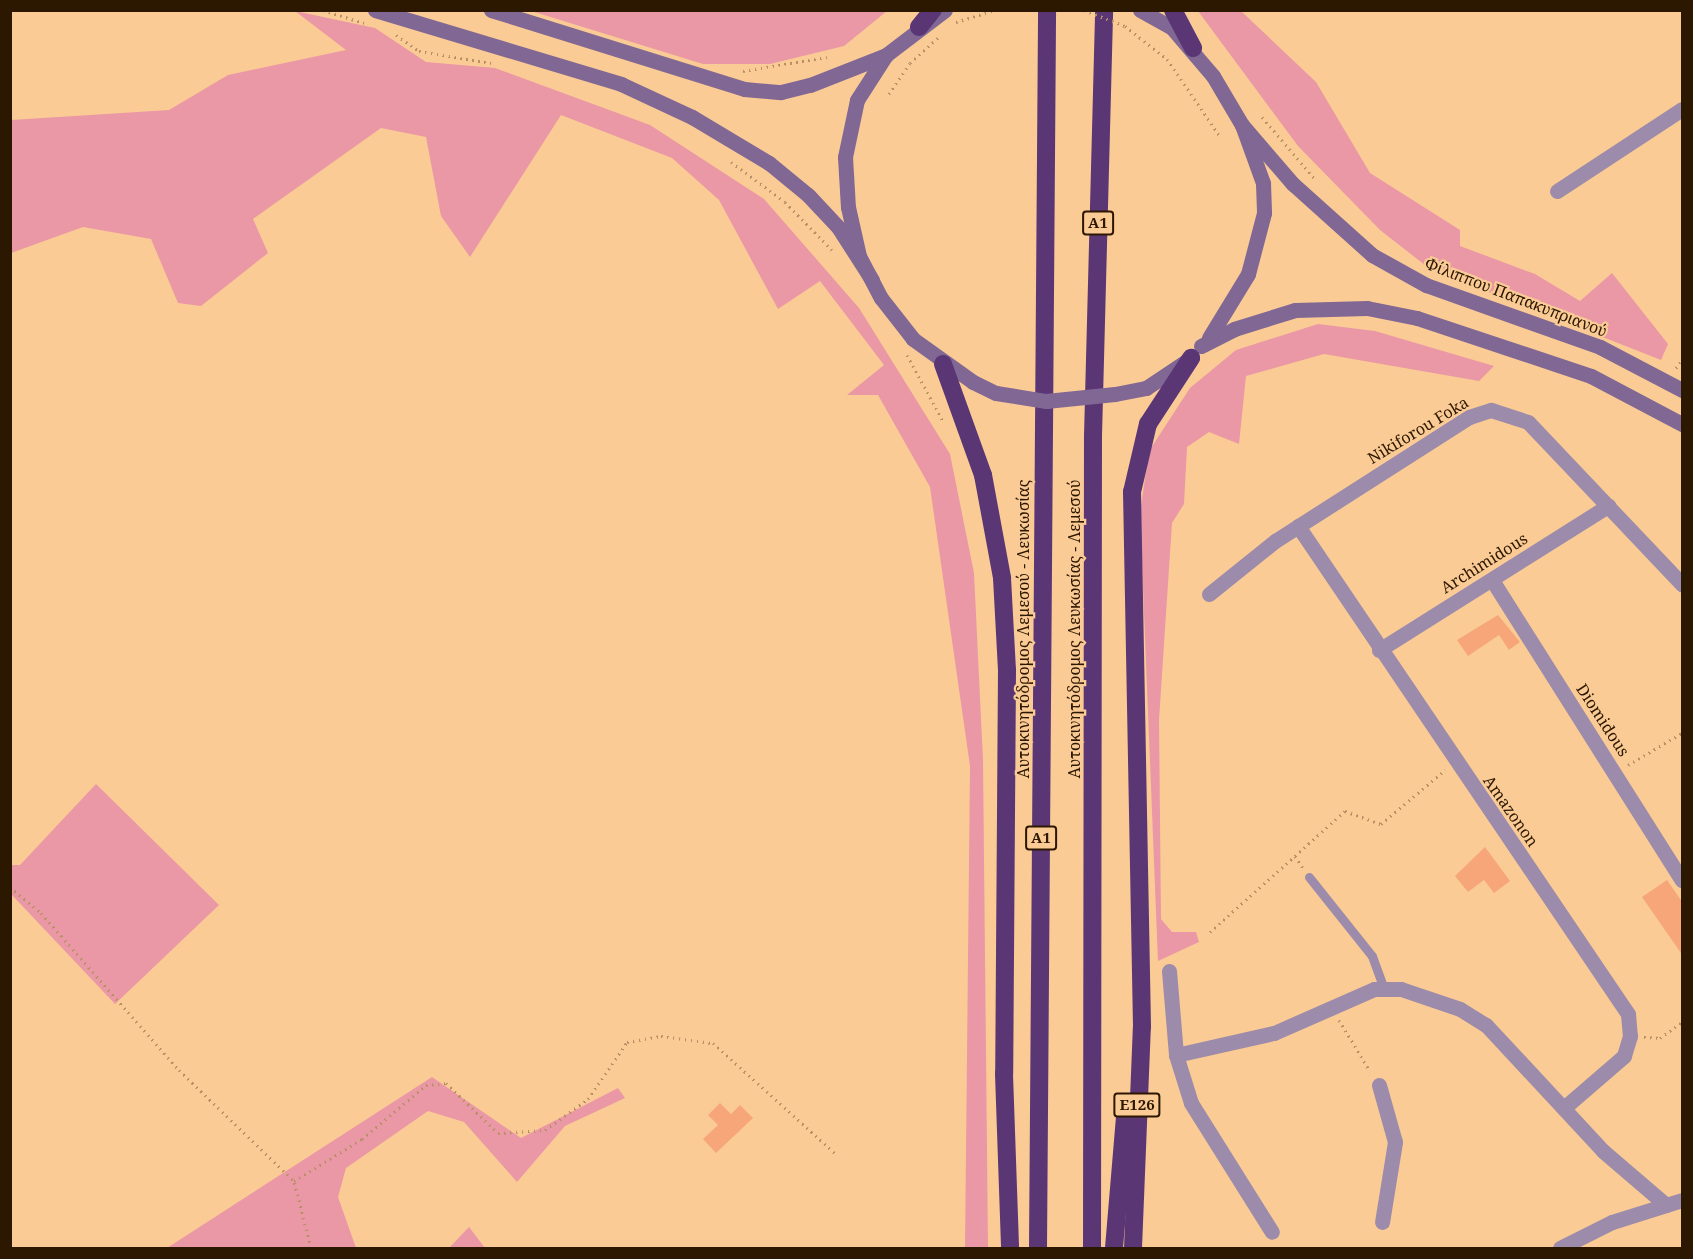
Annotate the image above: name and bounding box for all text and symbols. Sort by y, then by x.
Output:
road number: A1 [1082,211,1114,235]
street label: Φίλιππου Παπακυπριανού [1422,253,1610,341]
street label: Nikiforou Foka [1364,392,1472,468]
street label: Αυτοκινητόδρομος Λεμεσού - Λευκωσίας [1013,480,1033,778]
street label: Αυτοκινητόδρομος Λευκωσίας - Λεμεσού [1064,480,1084,778]
street label: Archimidous [1437,529,1531,597]
street label: Diomidous [1572,680,1634,760]
street label: Amazonon [1479,772,1543,850]
road number: A1 [1024,826,1058,850]
road number: E126 [1113,1093,1161,1117]

